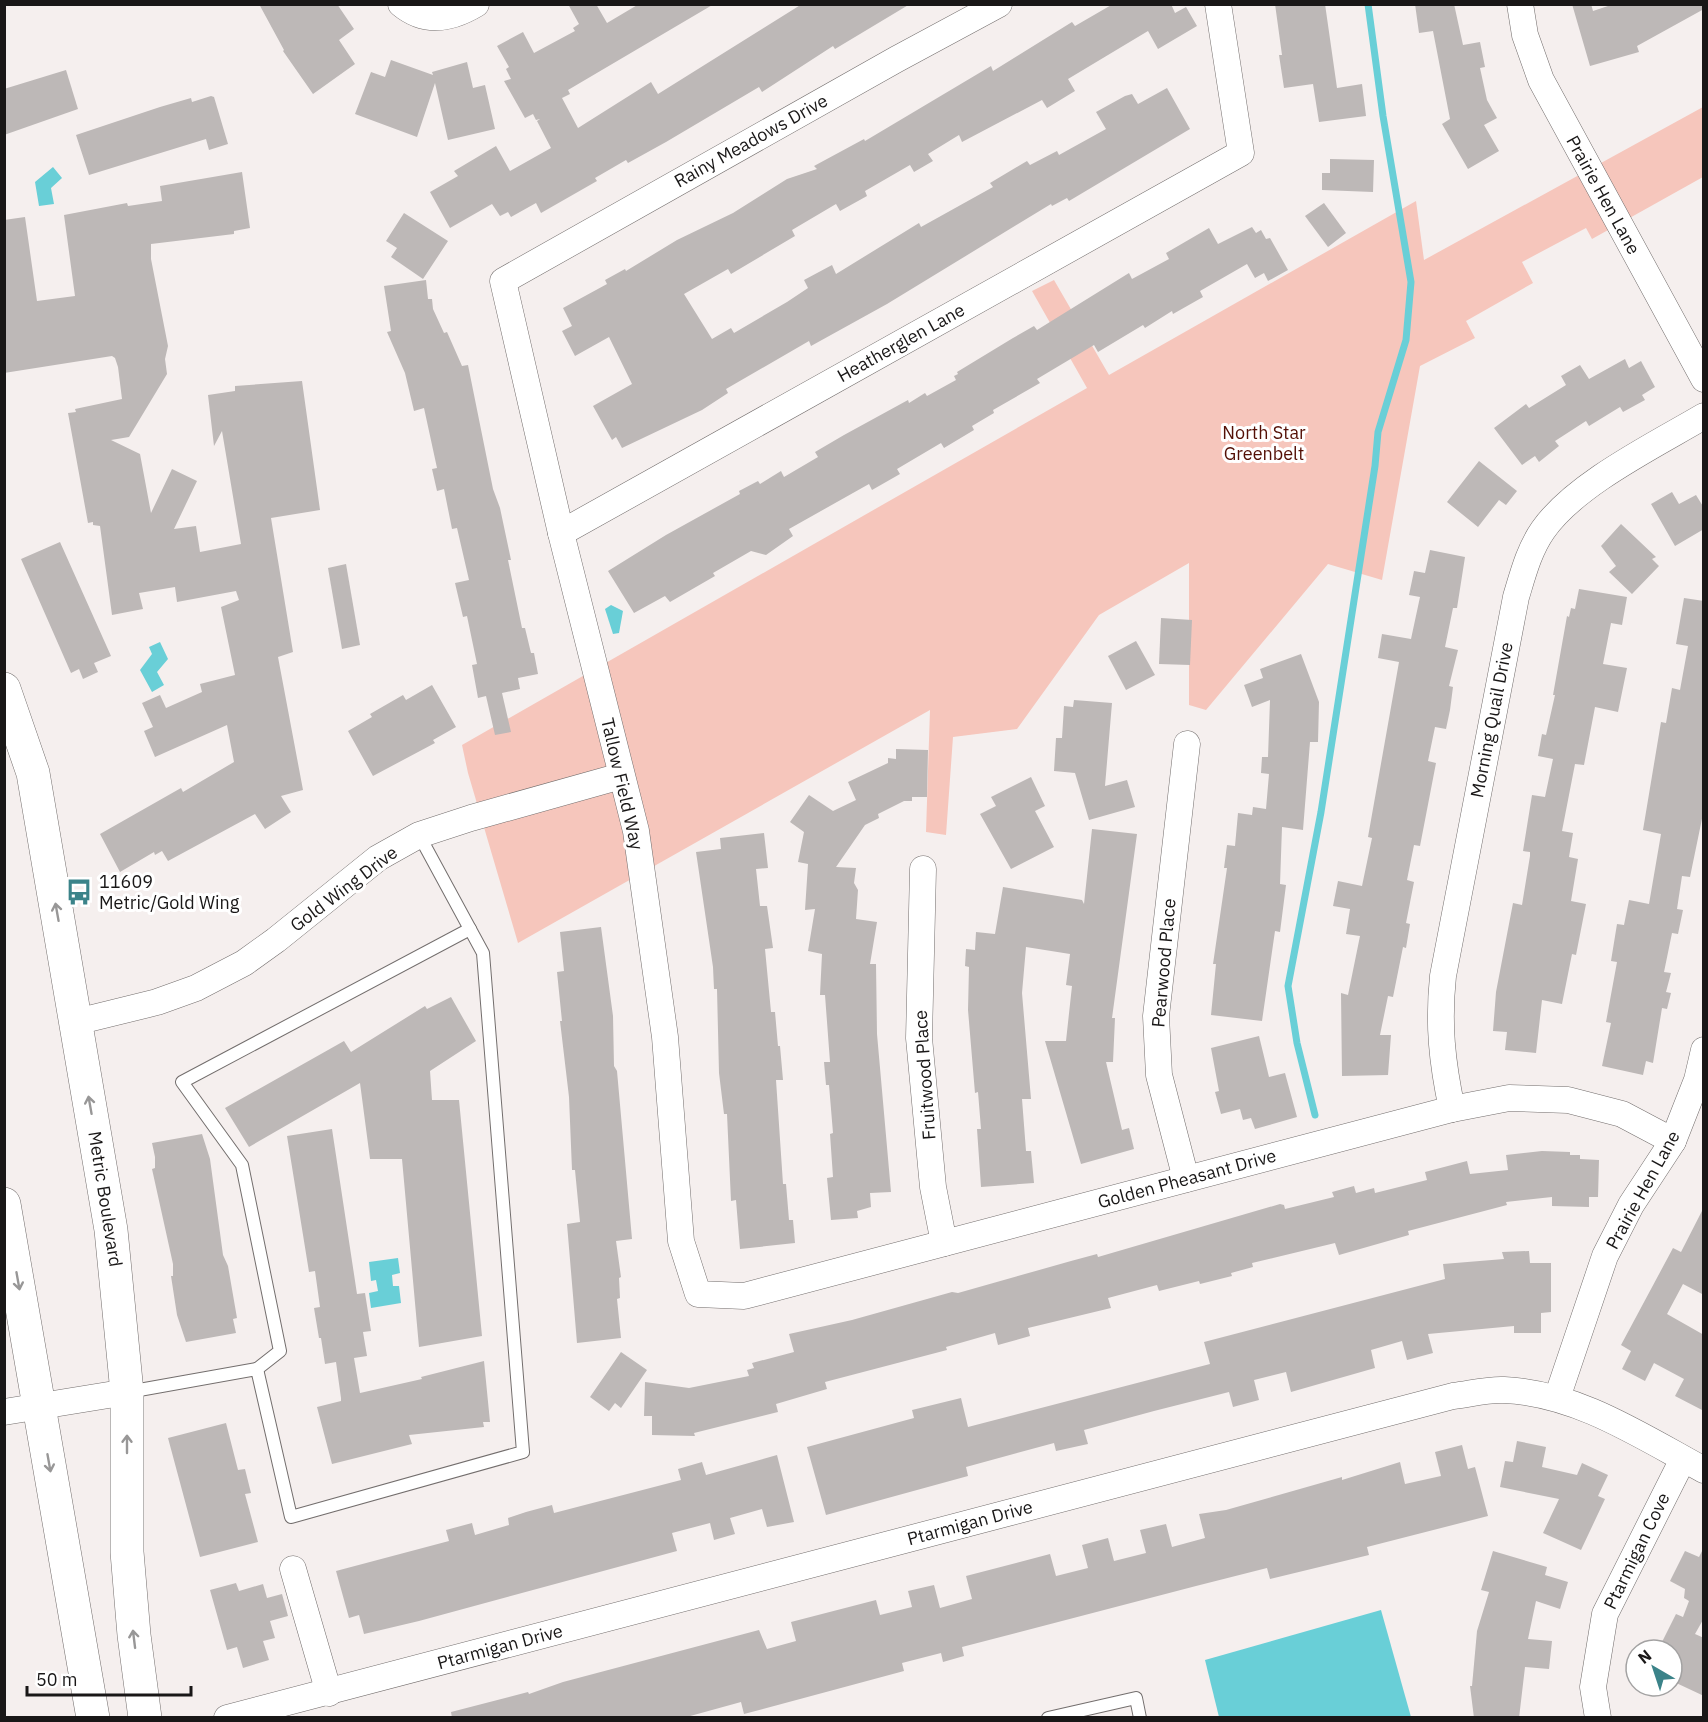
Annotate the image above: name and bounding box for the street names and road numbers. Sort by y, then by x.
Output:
street label: Rainy Meadows Drive [670,89,832,192]
street label: Prairie Hen Lane [1561,131,1646,258]
street label: Heatherglen Lane [833,298,969,387]
street label: Morning Quail Drive [1465,640,1518,800]
street label: Tallow Field Way [596,716,649,852]
street label: Gold Wing Drive [285,841,402,936]
street label: Pearwood Place [1146,897,1181,1029]
street label: Fruitwood Place [908,1009,941,1141]
street label: Prairie Hen Lane [1600,1126,1685,1253]
street label: Metric Boulevard [83,1129,128,1268]
street label: Golden Pheasant Drive [1095,1144,1279,1213]
street label: Ptarmigan Cove [1598,1489,1675,1613]
street label: Ptarmigan Drive [905,1495,1035,1550]
street label: Ptarmigan Drive [435,1619,565,1674]

